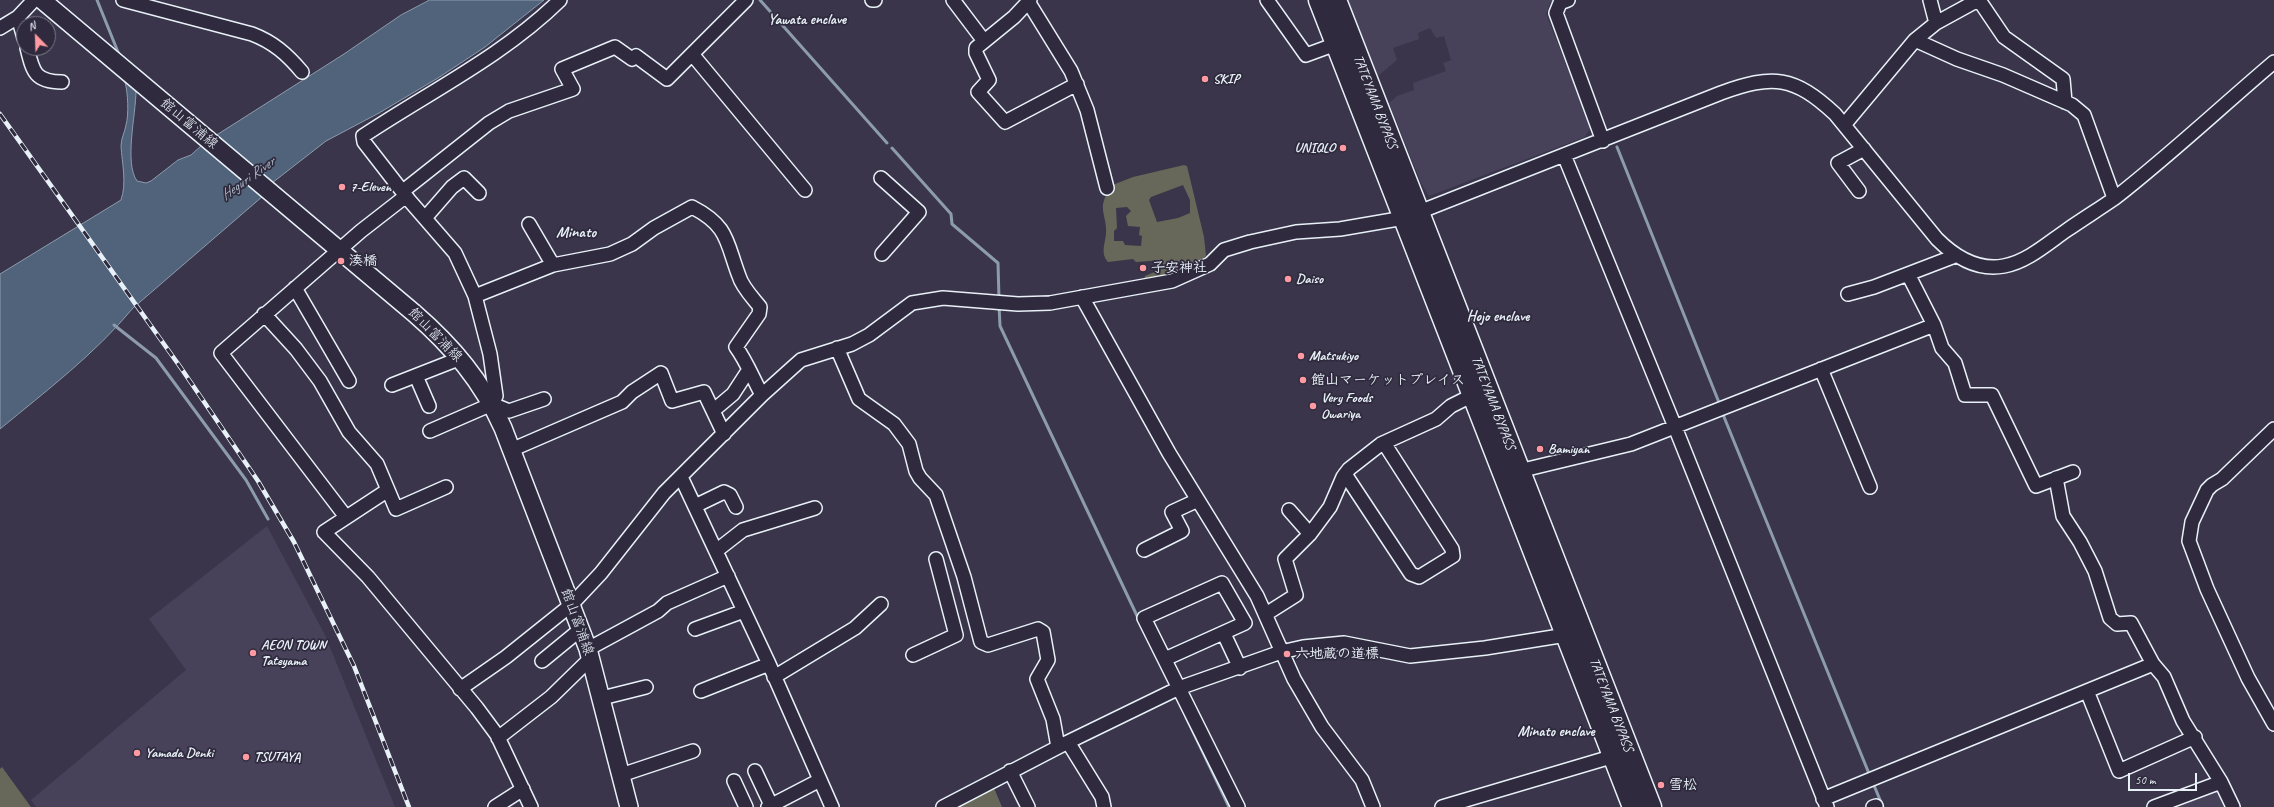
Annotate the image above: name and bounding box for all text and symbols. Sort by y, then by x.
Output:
district label: Yawata enclave [768,11,846,29]
north arrow [16,16,56,56]
text: N [26,18,38,34]
street label: TATEYAMA BYPASS [1349,53,1401,151]
place label: SKIP [1213,71,1239,87]
marker: SKIP [1200,74,1210,84]
street label: 館山富浦線 [157,95,221,153]
place label: UNIQLO [1295,140,1335,156]
marker: UNIQLO [1338,143,1348,153]
water label: Heguri River [218,153,278,205]
place label: 7-Eleven [350,179,391,195]
marker: 7-Eleven [337,182,347,192]
district label: Minato [556,223,596,243]
place label: 湊橋 [349,253,377,269]
marker: 湊橋 [336,256,346,266]
place label: 子安神社 [1151,260,1207,276]
marker: 子安神社 [1138,263,1148,273]
place label: Daiso [1296,271,1323,287]
marker: Daiso [1283,274,1293,284]
street label: 館山富浦線 [404,304,466,366]
district label: Hojo enclave [1467,308,1529,326]
place label: Matsukiyo [1309,348,1358,364]
marker: Matsukiyo [1296,351,1306,361]
street label: TATEYAMA BYPASS [1467,354,1519,452]
place label: 館山マーケットプレイス [1311,372,1465,388]
marker: 館山マーケットプレイス [1298,375,1308,385]
place label: Very Foods Owariya [1321,390,1372,422]
marker: Very Foods Owariya [1308,401,1318,411]
place label: Bamiyan [1548,441,1589,457]
marker: Bamiyan [1535,444,1545,454]
street label: 館山富浦線 [557,586,597,658]
place label: AEON TOWN Tateyama [261,637,326,670]
place label: 六地蔵の道標 [1295,646,1379,662]
marker: AEON TOWN Tateyama [248,648,258,658]
marker: 六地蔵の道標 [1282,649,1292,659]
street label: TATEYAMA BYPASS [1585,656,1637,754]
district label: Minato enclave [1517,723,1595,741]
place label: Yamada Denki [145,745,213,761]
marker: Yamada Denki [132,748,142,758]
place label: TSUTAYA [254,749,300,765]
marker: TSUTAYA [241,752,251,762]
scale bar [2130,765,2199,791]
text: 50 m [2135,772,2155,788]
place label: 雪松 [1669,777,1697,793]
marker: 雪松 [1656,780,1666,790]

